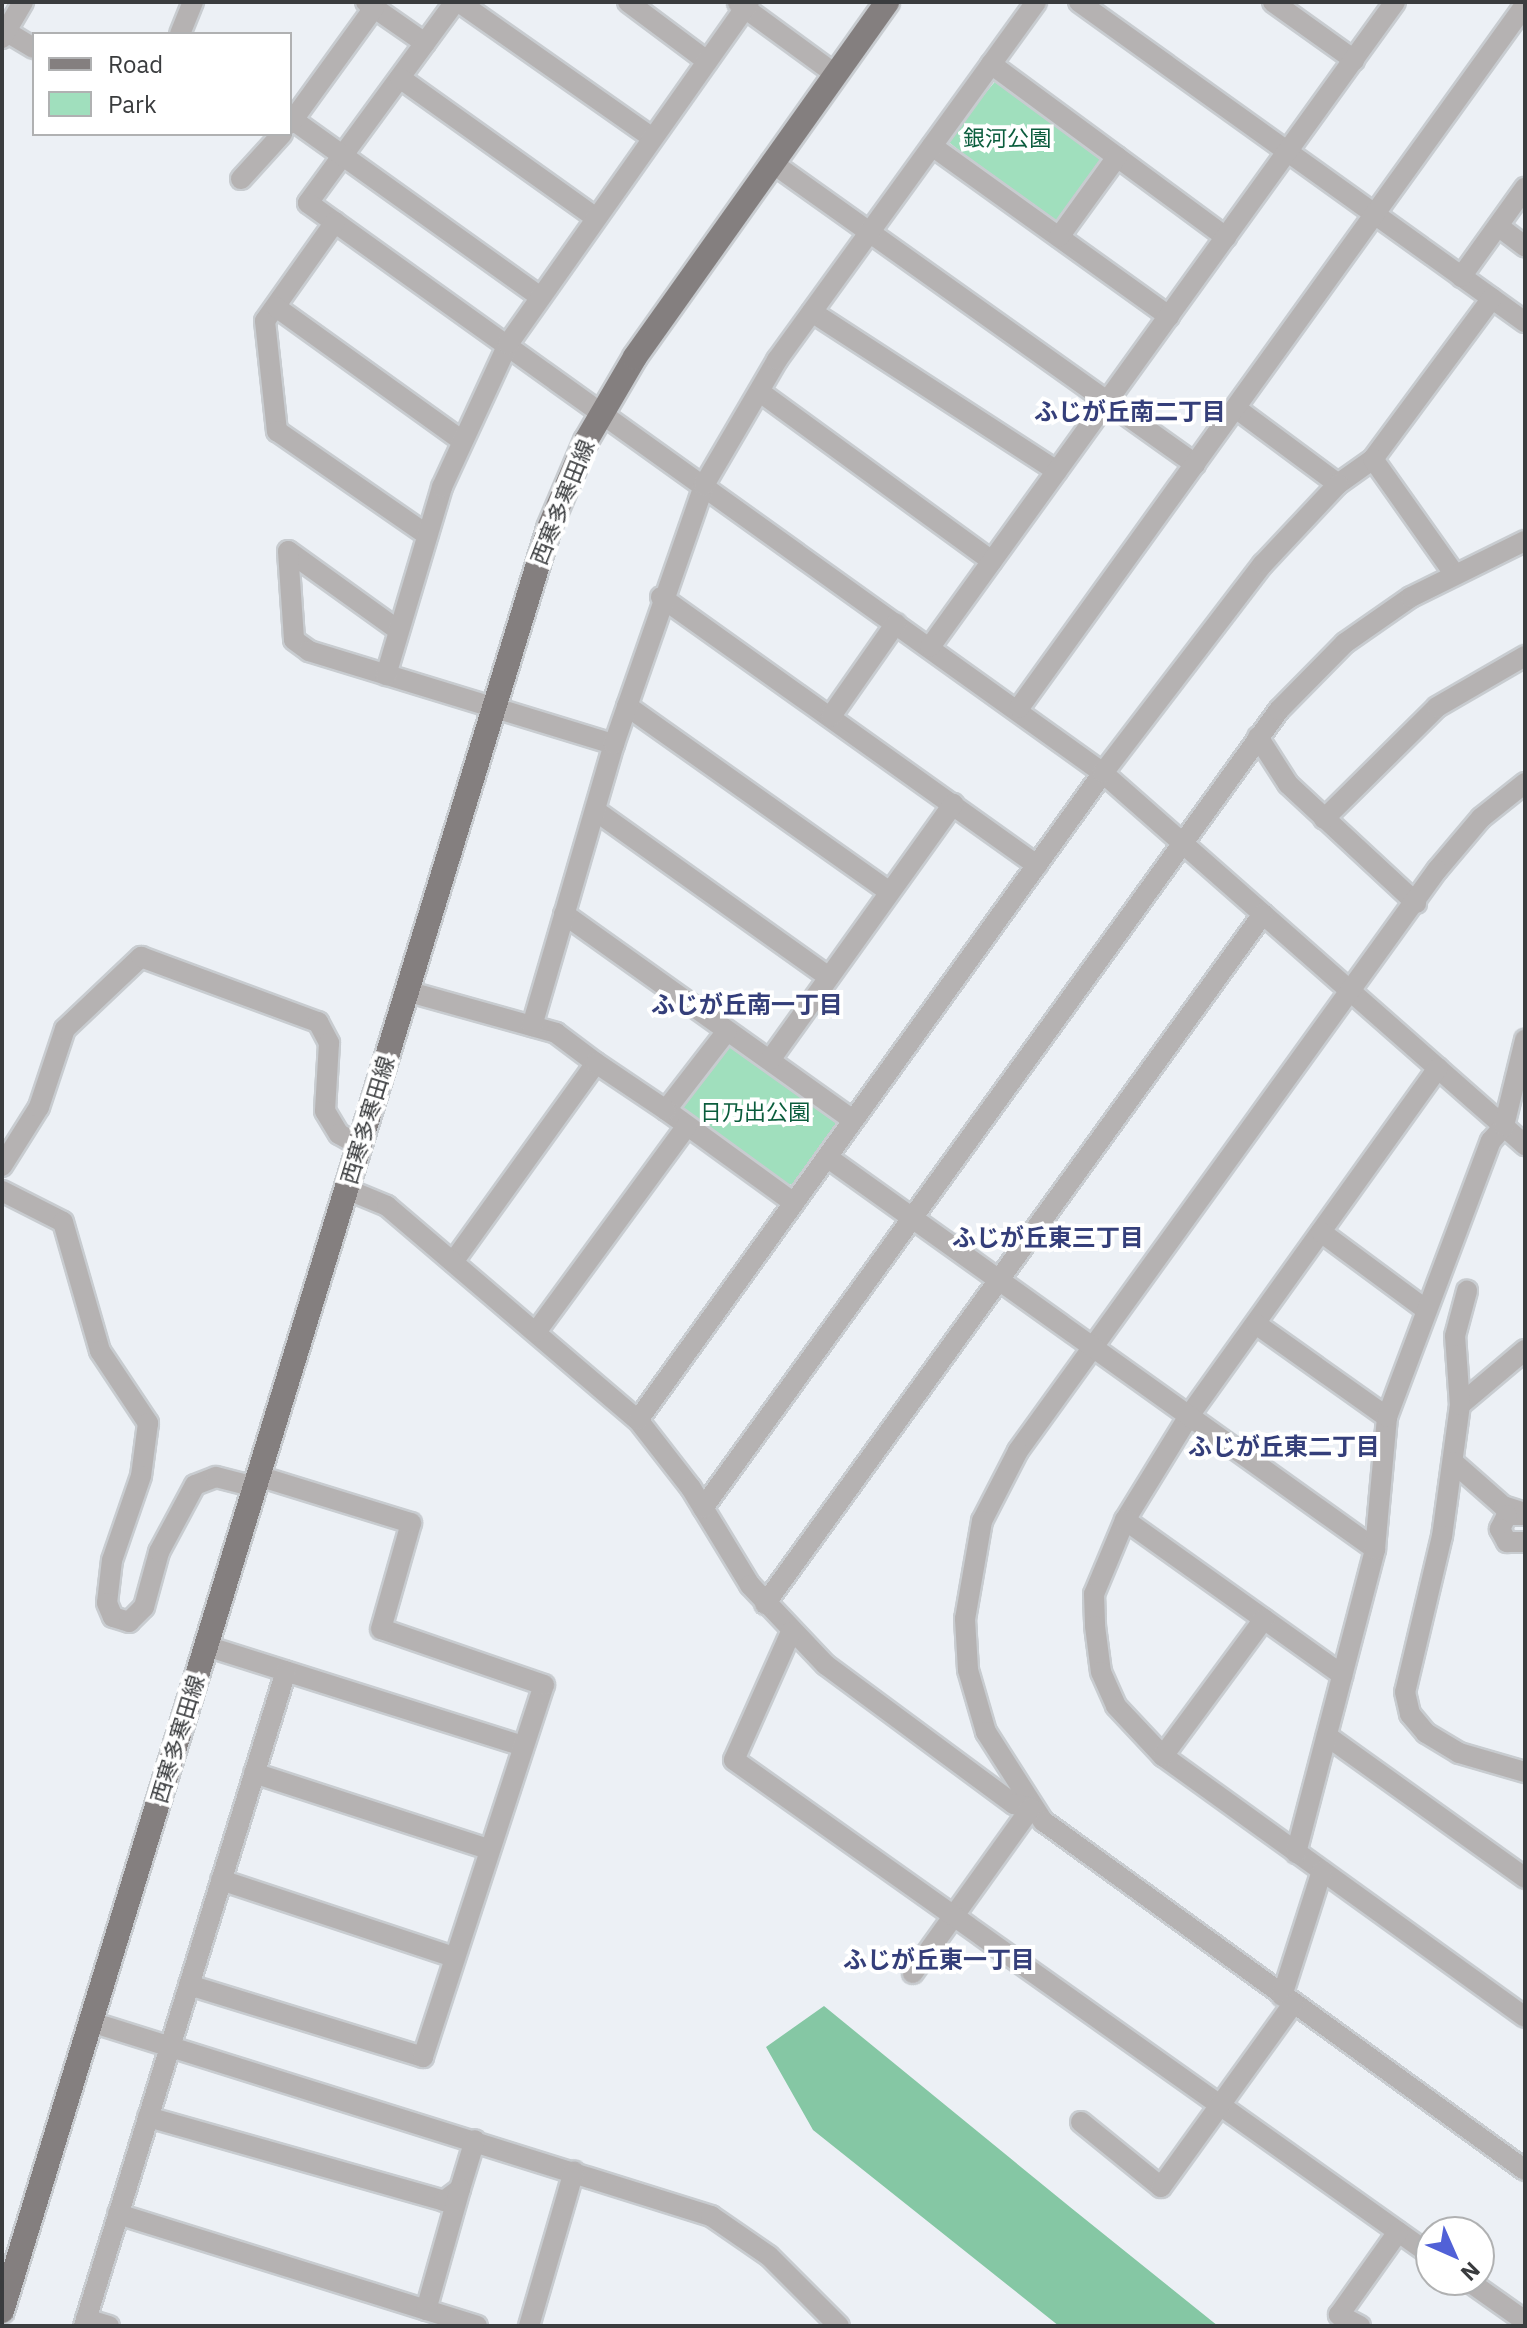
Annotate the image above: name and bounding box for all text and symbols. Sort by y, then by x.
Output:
legend [32,32,292,136]
text: Road [108,48,163,80]
text: Park [108,88,157,120]
park label: 銀河公園 [963,125,1051,151]
district label: ふじが丘南二丁目 [1034,398,1226,426]
street label: 西寒多寒田線 [525,436,599,568]
district label: ふじが丘南一丁目 [651,991,843,1019]
street label: 西寒多寒田線 [335,1053,399,1187]
park label: 日乃出公園 [700,1099,810,1125]
district label: ふじが丘東三丁目 [952,1224,1144,1252]
district label: ふじが丘東二丁目 [1188,1433,1380,1461]
street label: 西寒多寒田線 [145,1672,209,1806]
district label: ふじが丘東一丁目 [843,1946,1035,1974]
north arrow [1415,2216,1495,2296]
text: N [1455,2256,1487,2288]

